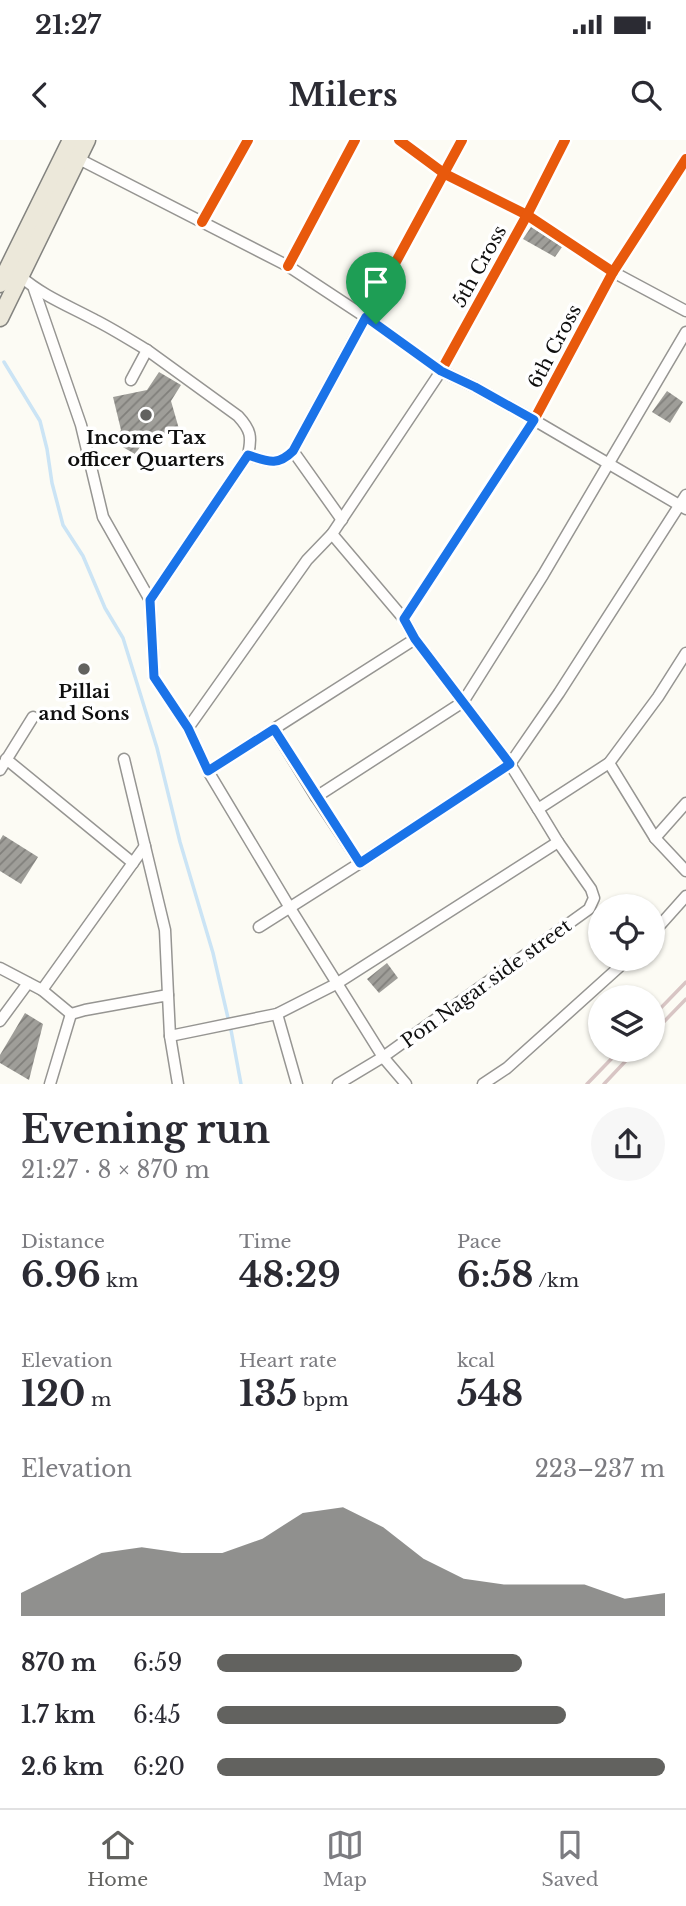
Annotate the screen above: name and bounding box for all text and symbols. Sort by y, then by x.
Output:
text: 21:27 [35,9,101,41]
text: Milers [288,75,398,115]
icon: back [21,76,59,114]
icon: search [627,76,665,114]
street label: 5th Cross [447,221,511,311]
pin [346,252,406,324]
icon: arrive [357,263,395,301]
street label: 6th Cross [523,300,586,392]
marker: Income Tax officer Quarters [138,407,154,423]
place label: Income Tax officer Quarters [68,426,225,471]
marker: Pillai and Sons [76,661,92,677]
place label: Pillai and Sons [39,680,130,725]
map controls [588,894,665,1062]
button: locate [588,894,665,971]
street label: Pon Nagar side street [397,914,576,1053]
button: layers [588,985,665,1062]
text: Evening run [21,1106,270,1153]
button: share [591,1107,665,1181]
text: 21:27 · 8 × 870 m [21,1156,210,1184]
text: Distance [21,1230,105,1253]
text: Time [239,1230,291,1253]
text: Pace [457,1230,501,1253]
text: 6.96 [21,1253,101,1296]
text: 48:29 [239,1253,341,1296]
text: 6:58 [457,1253,534,1296]
text: km [101,1269,138,1292]
text: /km [534,1269,579,1292]
text: Elevation [21,1349,113,1372]
text: Heart rate [239,1349,337,1372]
text: kcal [457,1349,495,1372]
text: 120 [21,1372,85,1415]
text: 135 [239,1372,297,1415]
text: 548 [457,1372,523,1415]
text: m [85,1388,111,1411]
text: bpm [297,1388,349,1411]
text: Elevation [21,1455,132,1483]
text: 223–237 m [535,1455,665,1483]
text: 870 m [21,1649,96,1677]
text: 6:59 [133,1649,182,1677]
text: 1.7 km [21,1701,95,1729]
text: 6:45 [133,1701,181,1729]
text: 2.6 km [21,1753,104,1781]
text: 6:20 [133,1753,185,1781]
tab: Home [87,1826,148,1891]
tab: Map [323,1826,367,1891]
tab: Saved [541,1826,599,1891]

